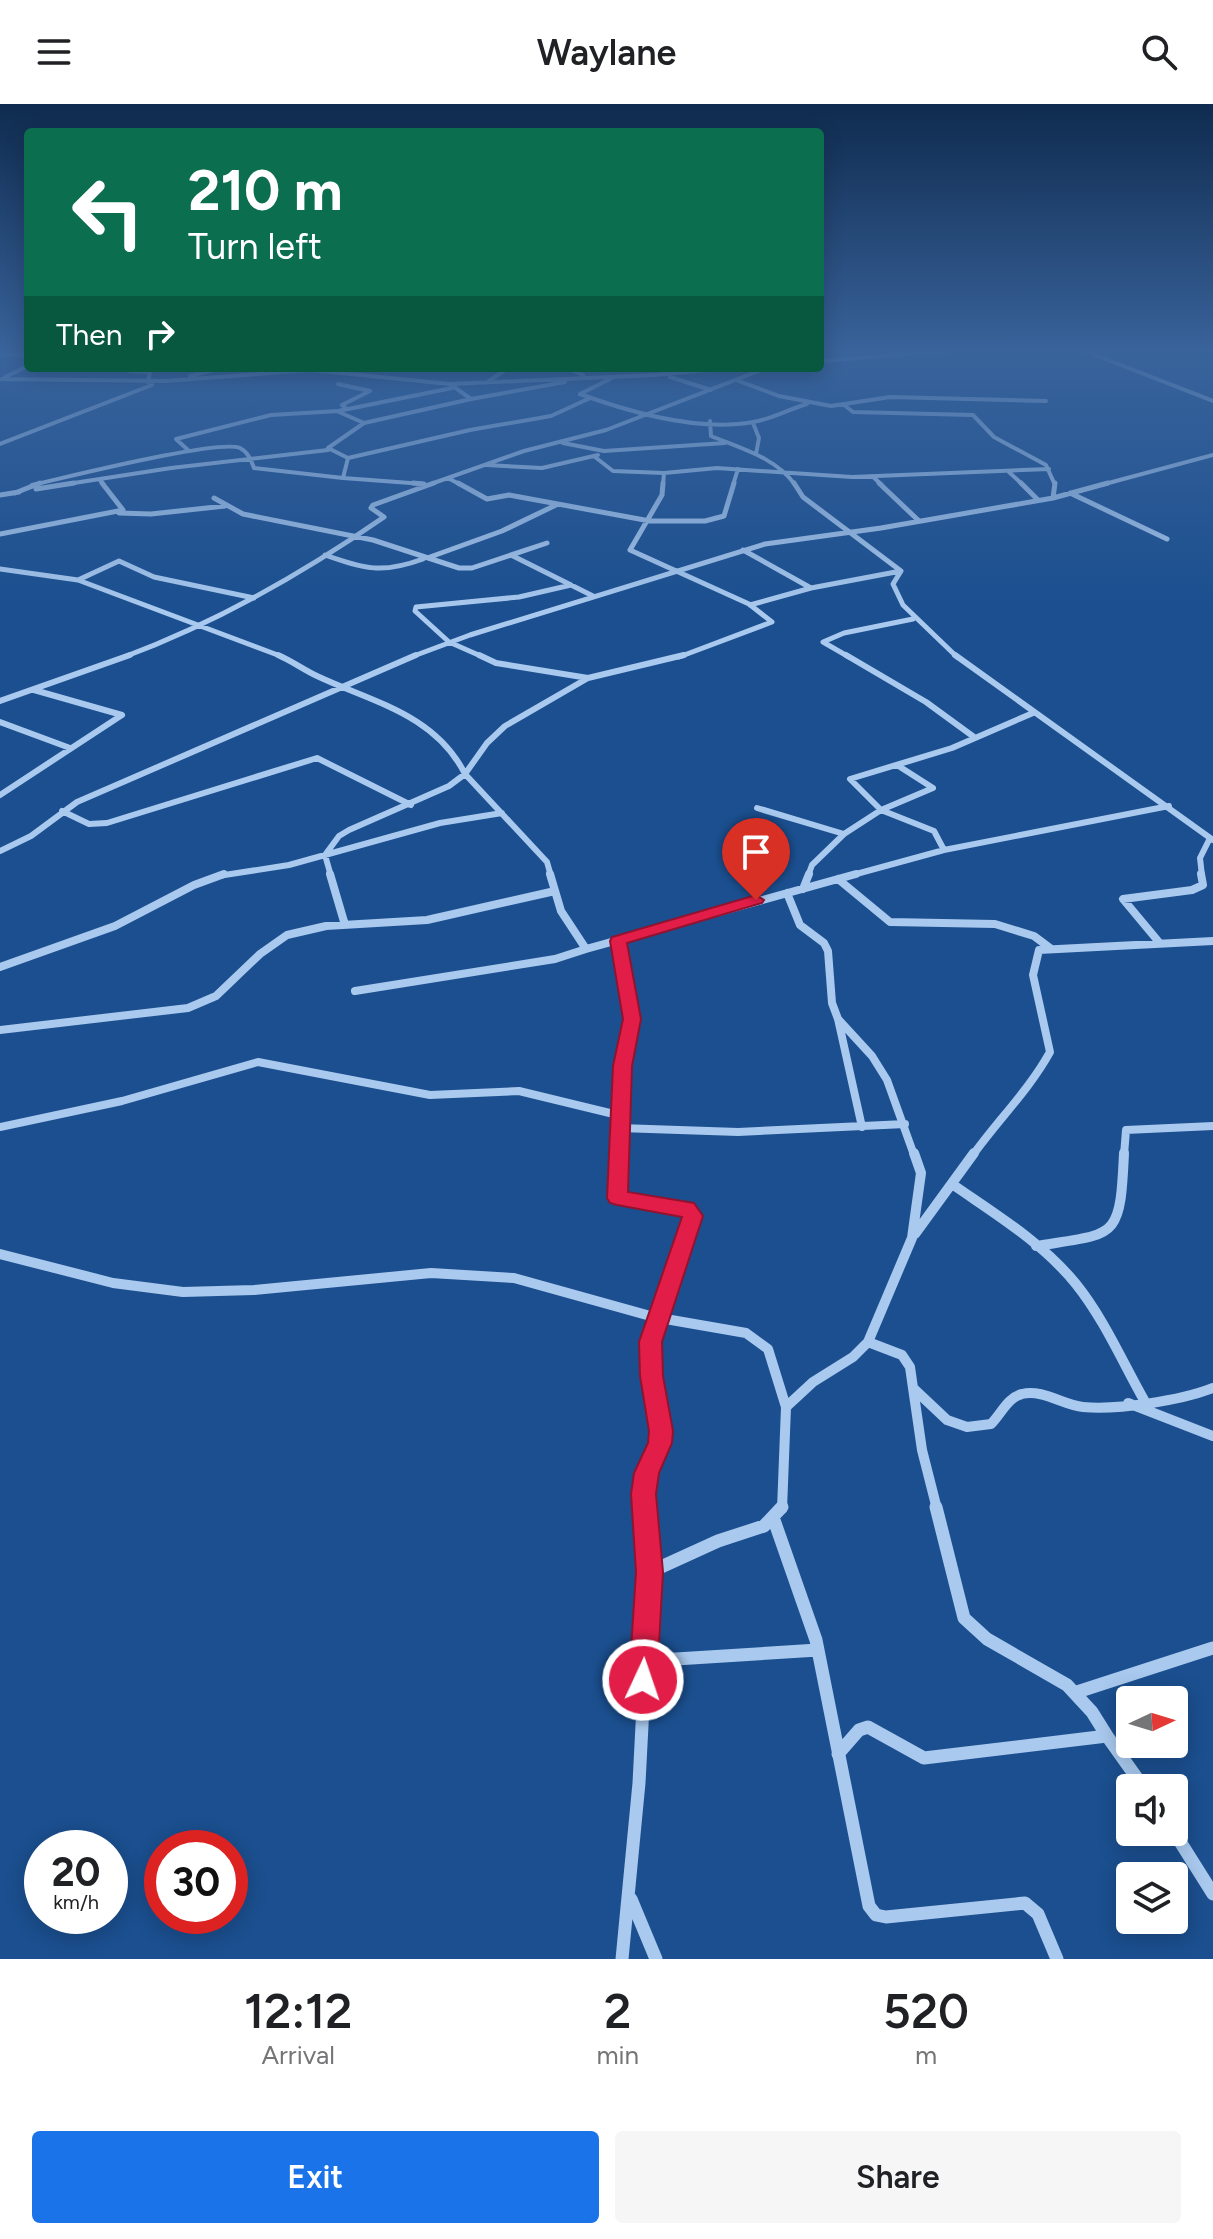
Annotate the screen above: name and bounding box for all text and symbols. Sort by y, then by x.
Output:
icon: menu [32,30,76,74]
icon: search [1137,30,1181,74]
text: Waylane [537,31,676,74]
text: 210 m [188,157,343,224]
icon: left [56,160,160,264]
text: Turn left [188,225,322,268]
icon: right [138,312,182,356]
text: Then [56,316,122,353]
pin [722,818,790,900]
icon: arrive [734,830,778,874]
position arrow [601,1638,685,1722]
north arrow [1116,1686,1188,1758]
map controls [1116,1686,1188,1934]
button: sound [1116,1774,1188,1846]
speed limit sign: 30 [144,1830,248,1934]
text: 20 [51,1848,101,1896]
button: layers [1116,1862,1188,1934]
text: km/h [53,1890,99,1914]
text: 12:12 [244,1982,352,2040]
text: 2 [604,1982,631,2040]
text: 520 [883,1982,969,2040]
text: Arrival [261,2039,335,2071]
text: min [596,2039,639,2071]
text: m [915,2039,937,2071]
button: Exit [32,2131,599,2223]
button: Share [615,2131,1181,2223]

